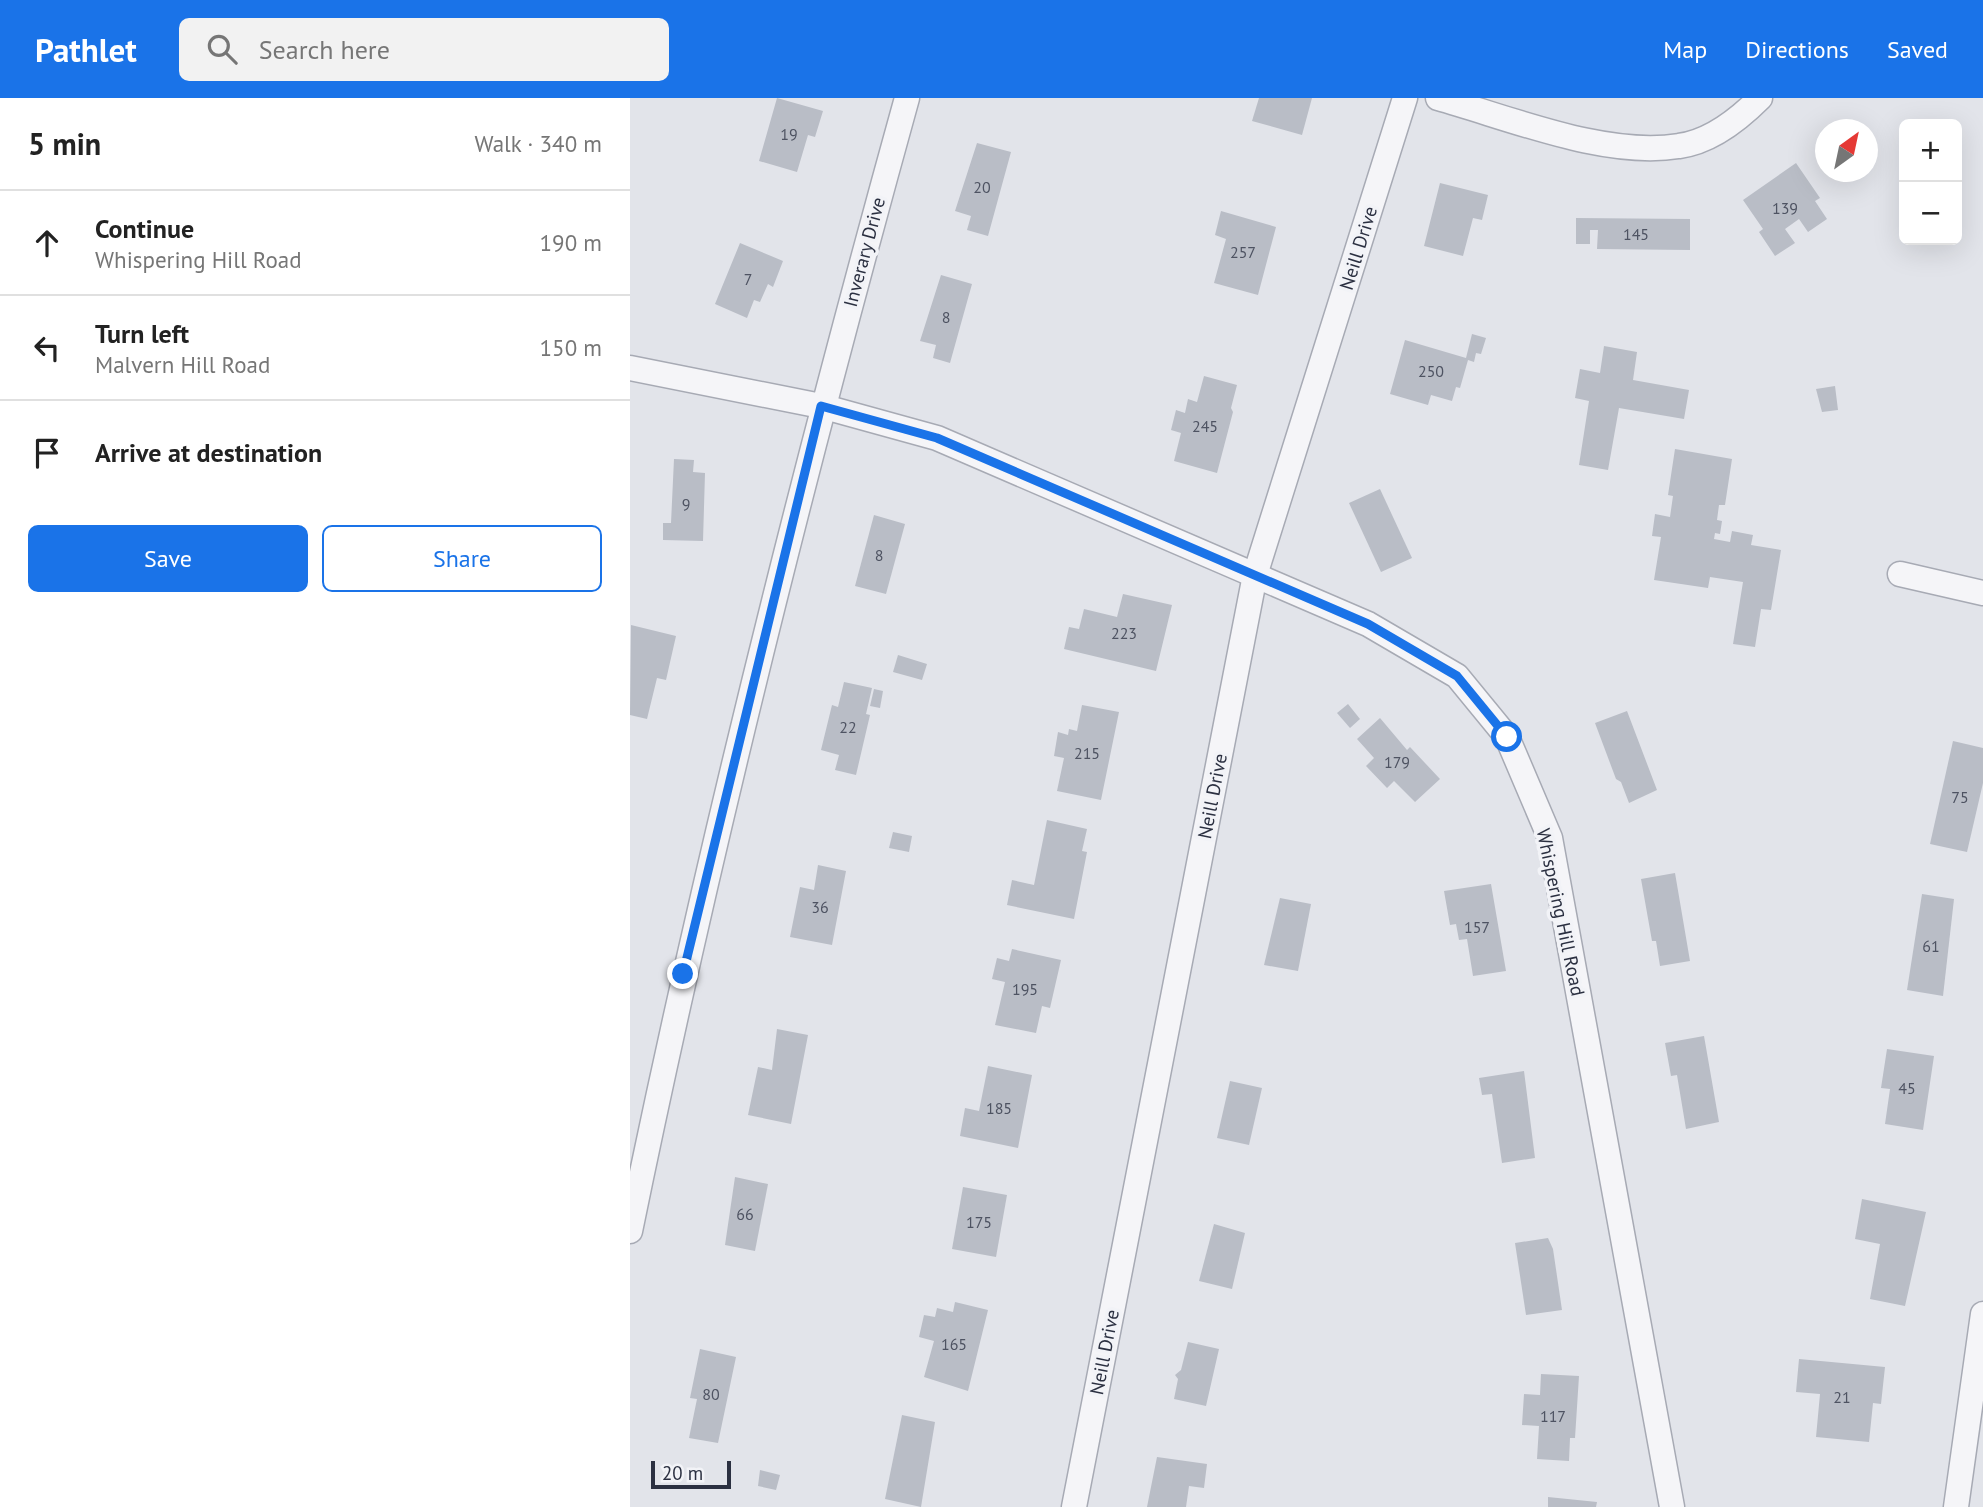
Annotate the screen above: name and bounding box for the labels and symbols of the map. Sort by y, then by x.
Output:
north arrow [1815,119,1878,182]
house number: 19 [780,124,798,144]
house number: 20 [973,177,991,197]
street label: Inverary Drive [838,194,890,310]
house number: 139 [1772,198,1798,218]
street label: Neill Drive [1334,203,1382,293]
house number: 145 [1623,224,1649,244]
house number: 257 [1230,242,1256,262]
house number: 7 [744,269,752,289]
house number: 8 [942,307,950,327]
house number: 250 [1418,361,1444,381]
house number: 245 [1192,416,1218,436]
house number: 9 [682,494,690,514]
house number: 8 [875,545,883,565]
house number: 223 [1111,623,1137,643]
house number: 22 [839,717,857,737]
route start [1491,721,1522,752]
house number: 215 [1074,743,1100,763]
street label: Neill Drive [1192,751,1232,841]
house number: 179 [1384,752,1410,772]
house number: 75 [1951,787,1969,807]
street label: Whispering Hill Road [1532,826,1590,998]
house number: 36 [811,897,829,917]
house number: 157 [1464,917,1490,937]
house number: 61 [1922,936,1940,956]
route end [667,958,698,989]
house number: 195 [1012,979,1038,999]
house number: 45 [1898,1078,1916,1098]
house number: 185 [986,1098,1012,1118]
house number: 66 [736,1204,754,1224]
house number: 175 [966,1212,992,1232]
street label: Neill Drive [1084,1307,1124,1397]
house number: 165 [941,1334,967,1354]
house number: 80 [702,1384,720,1404]
house number: 21 [1833,1387,1851,1407]
house number: 117 [1540,1406,1566,1426]
scale bar [651,1458,732,1490]

